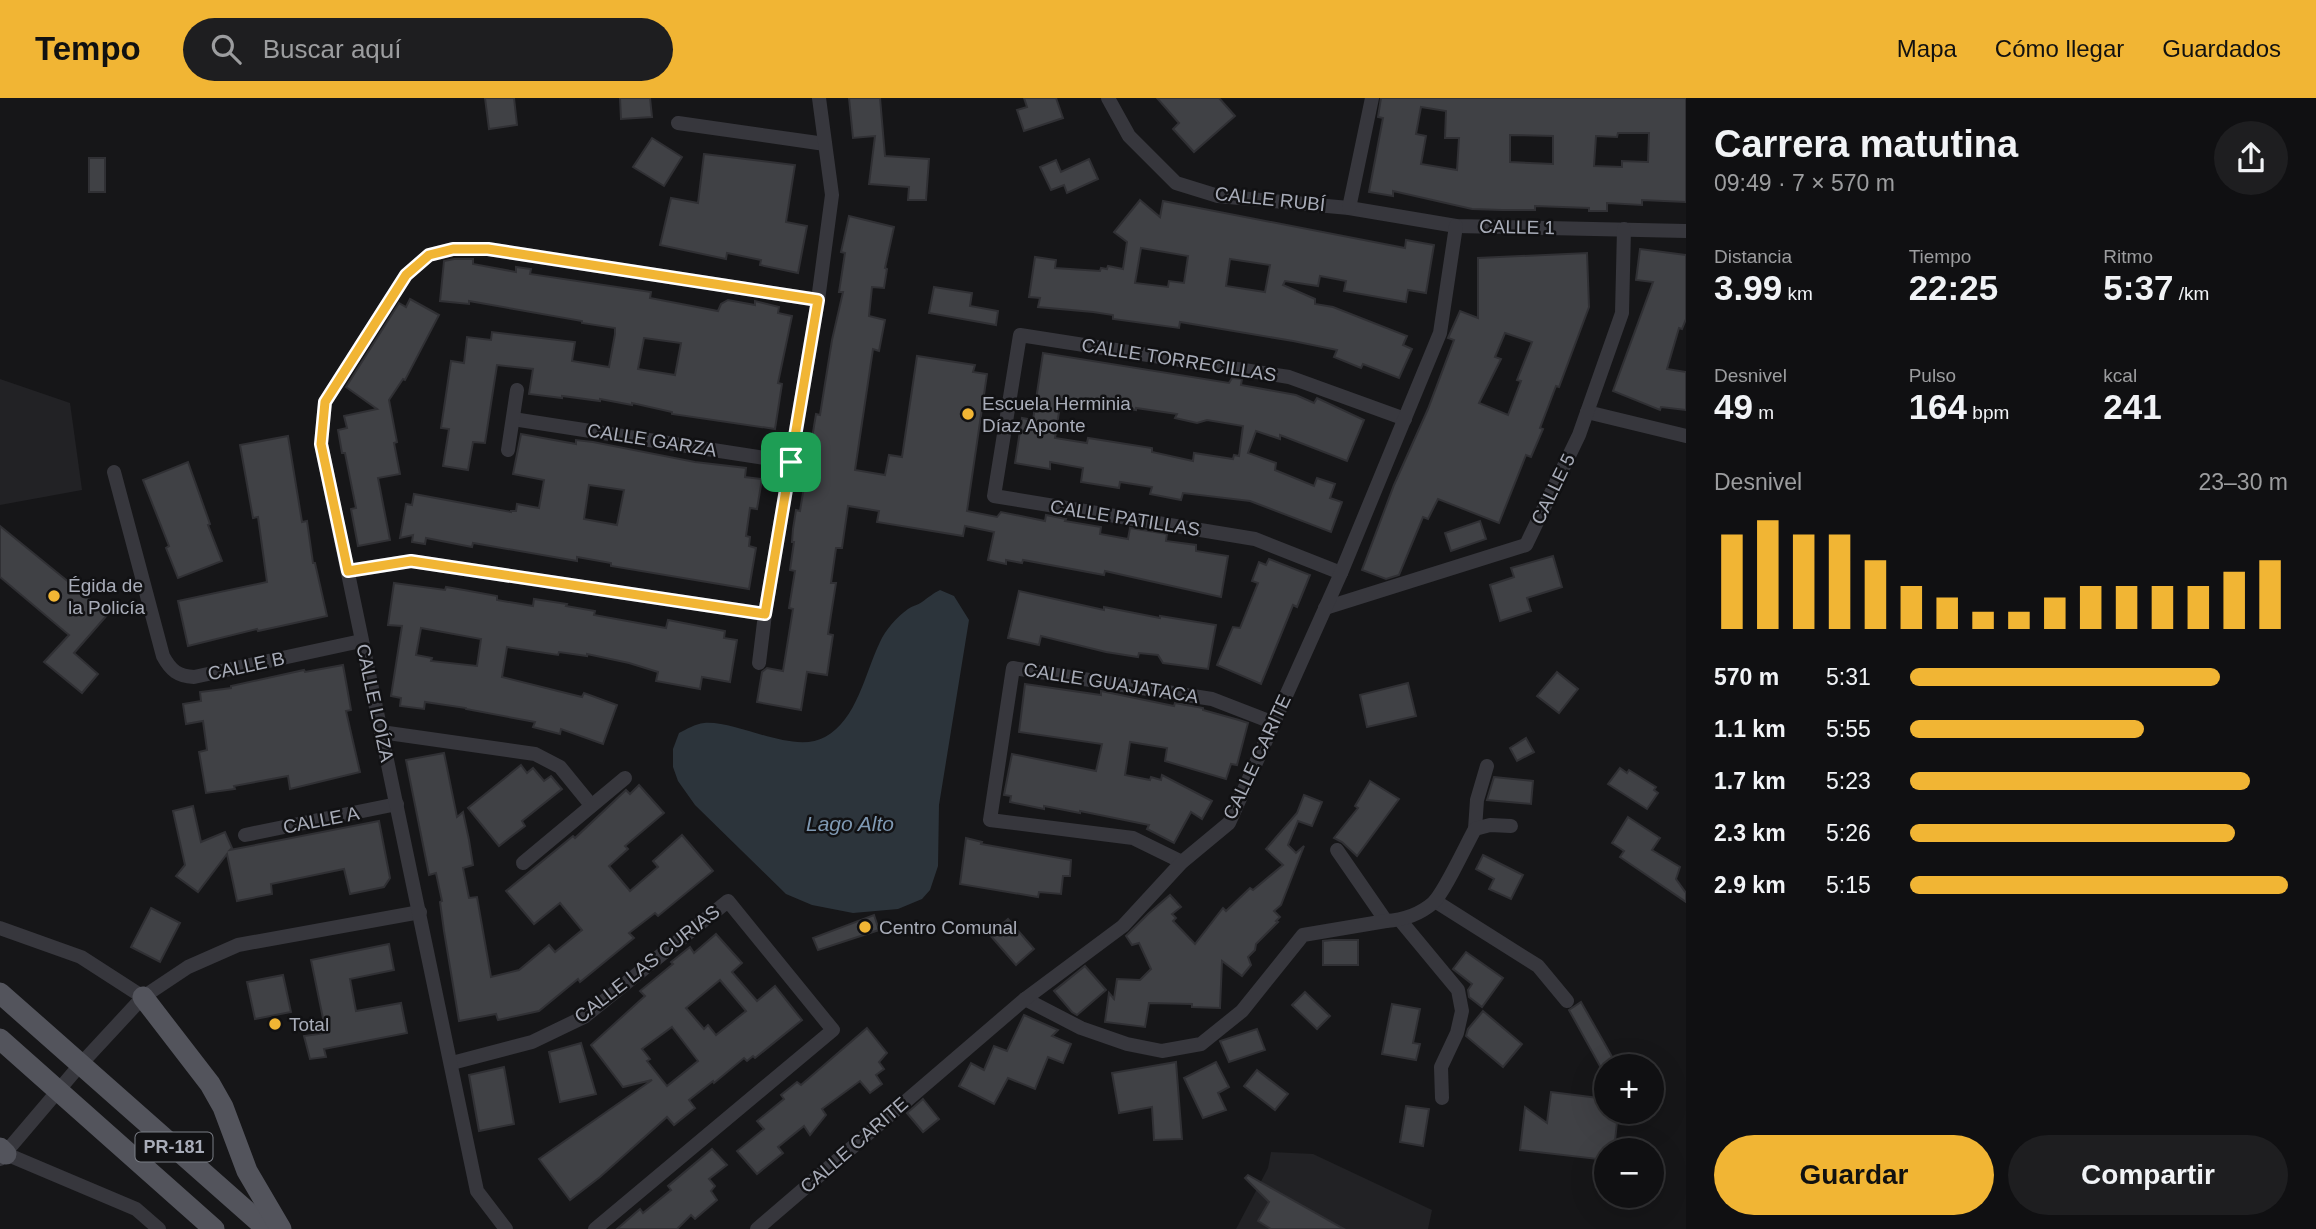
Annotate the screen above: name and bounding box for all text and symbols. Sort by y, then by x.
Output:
search box [183,18,673,81]
text: Tempo [35,30,141,67]
icon: search [207,30,245,68]
text: Buscar aquí [263,34,401,64]
text: Mapa [1897,35,1957,62]
text: Cómo llegar [1995,35,2124,62]
text: Guardados [2162,35,2281,62]
button: share [2214,121,2288,195]
text: Carrera matutina [1714,123,2018,165]
text: 09:49 · 7 × 570 m [1714,170,1895,196]
street label: CALLE RUBÍ [1214,183,1327,215]
street label: CALLE 1 [1479,216,1555,238]
text: Distancia [1714,246,1792,267]
text: Tiempo [1909,246,1971,267]
text: Ritmo [2103,246,2153,267]
text: 3.99 [1714,268,1782,307]
text: 22:25 [1909,268,1998,307]
text: 5:37 [2103,268,2173,307]
text: km [1782,283,1813,304]
text: /km [2173,283,2209,304]
street label: CALLE TORRECILLAS [1080,334,1278,386]
text: Desnivel [1714,365,1787,386]
text: Pulso [1909,365,1956,386]
text: kcal [2103,365,2137,386]
text: 49 [1714,387,1753,426]
text: 164 [1909,387,1967,426]
text: 241 [2103,387,2162,426]
place label: Escuela Herminia Díaz Aponte [982,393,1131,436]
text: m [1753,402,1774,423]
text: bpm [1967,402,2009,423]
marker: Escuela Herminia Díaz Aponte [960,406,976,422]
street label: CALLE GARZA [586,419,719,461]
pin [761,432,821,492]
icon: arrive [772,443,810,481]
street label: CALLE 5 [1527,450,1579,528]
text: Desnivel [1714,469,1802,495]
text: 23–30 m [2198,469,2288,495]
street label: CALLE PATILLAS [1049,496,1201,540]
place label: Égida de la Policía [68,575,146,618]
marker: Égida de la Policía [46,588,62,604]
street label: CALLE LOÍZA [352,642,398,764]
street label: CALLE B [206,648,286,684]
street label: CALLE GUAJATACA [1022,659,1200,707]
text: 570 m [1714,664,1779,690]
text: 5:31 [1826,664,1871,690]
street label: CALLE CARITE [1219,691,1295,823]
text: 1.1 km [1714,716,1786,742]
text: 5:55 [1826,716,1871,742]
text: 1.7 km [1714,768,1786,794]
text: 5:23 [1826,768,1871,794]
street label: CALLE A [281,802,361,838]
water label: Lago Alto [806,812,894,835]
text: 2.3 km [1714,820,1786,846]
text: 5:26 [1826,820,1871,846]
text: 2.9 km [1714,872,1786,898]
text: 5:15 [1826,872,1871,898]
street label: CALLE LAS CURIAS [570,901,724,1027]
place label: Centro Comunal [879,917,1017,938]
marker: Centro Comunal [857,919,873,935]
place label: Total [289,1014,329,1035]
marker: Total [267,1016,283,1032]
map controls [1594,1054,1664,1208]
button: + [1594,1054,1664,1124]
street label: CALLE CARITE [796,1093,912,1197]
road number: PR-181 [136,1132,212,1162]
button: Guardar [1714,1135,1994,1215]
button: Compartir [2008,1135,2288,1215]
button: − [1594,1138,1664,1208]

